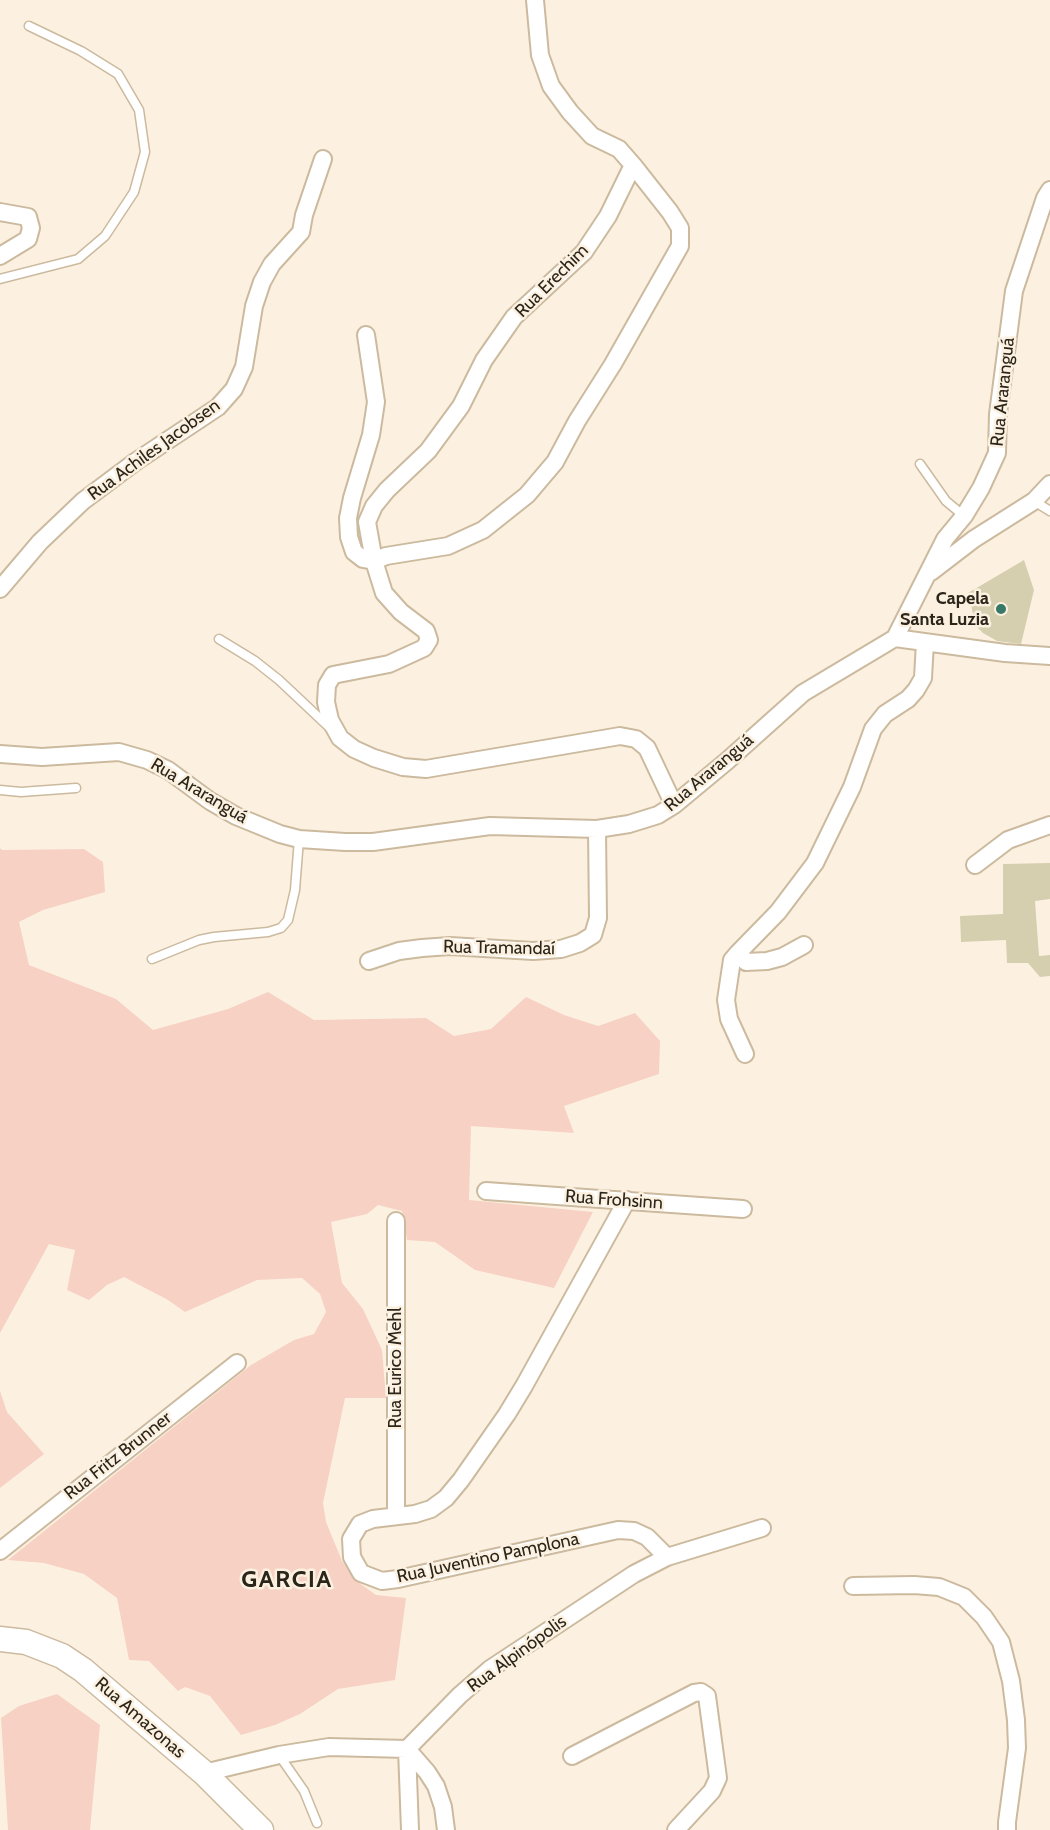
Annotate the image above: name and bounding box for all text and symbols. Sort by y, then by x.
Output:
street label: Rua Erechim [511,240,593,322]
street label: Rua Araranguá [987,336,1019,448]
street label: Rua Achiles Jacobsen [84,395,224,505]
place label: Capela Santa Luzia [900,588,989,630]
marker: Capela Santa Luzia [994,602,1008,616]
street label: Rua Araranguá [660,730,758,816]
street label: Rua Araranguá [147,754,251,828]
street label: Rua Tramandaí [443,936,555,960]
street label: Rua Frohsinn [564,1186,664,1214]
street label: Rua Eurico Mehl [385,1308,407,1428]
street label: Rua Fritz Brunner [60,1407,176,1505]
street label: Rua Juventino Pamplona [395,1528,581,1588]
district label: GARCIA [241,1566,333,1594]
street label: Rua Alpinópolis [463,1611,571,1697]
street label: Rua Amazonas [90,1673,190,1763]

